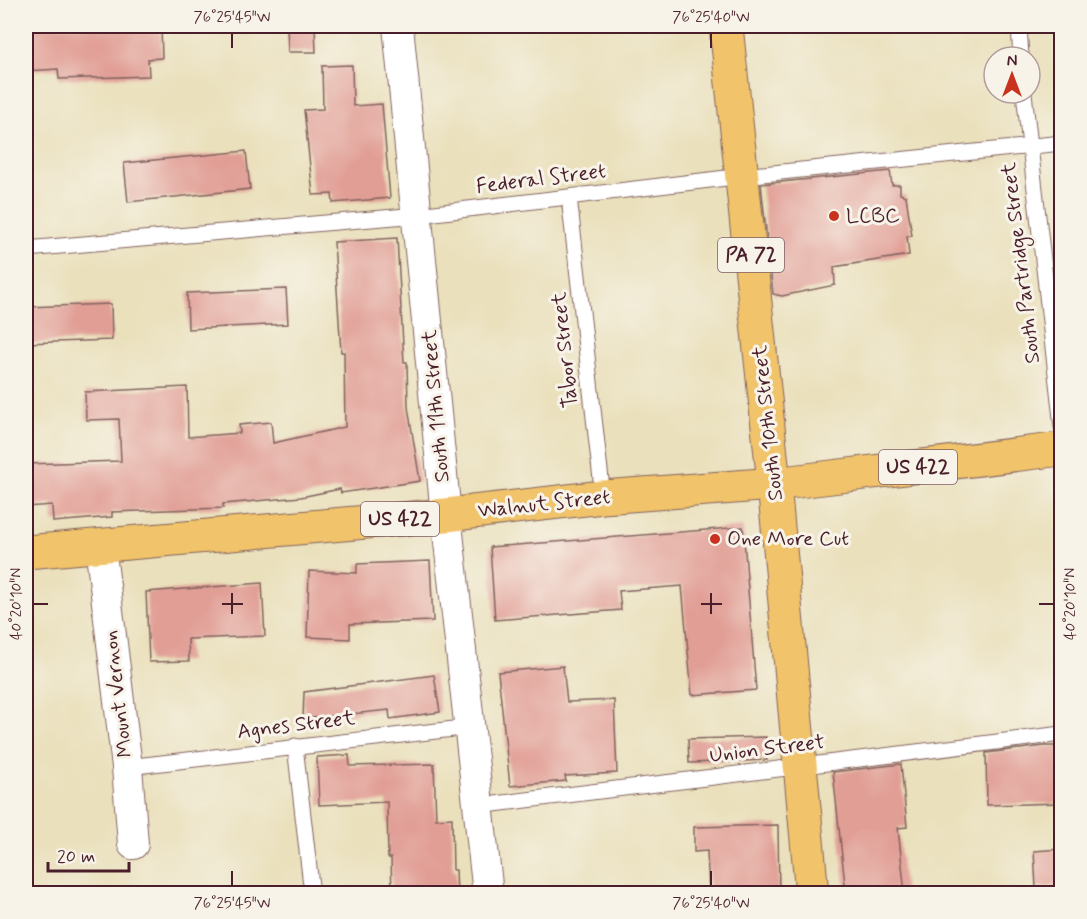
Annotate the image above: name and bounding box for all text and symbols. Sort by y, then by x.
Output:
text: 76°25'45"W [194,8,270,28]
text: 76°25'40"W [672,8,750,28]
north arrow [982,45,1042,105]
text: N [1007,51,1017,72]
street label: Federal Street [475,157,608,201]
street label: South Partridge Street [995,160,1048,365]
place label: LCBC [846,202,900,230]
marker: LCBC [827,209,841,223]
road number: PA 72 [718,238,784,272]
street label: Tabor Street [545,290,585,409]
street label: South 11th Street [415,328,457,484]
street label: South 10th Street [746,343,790,502]
road number: US 422 [879,450,957,484]
street label: Walnut Street [476,483,612,525]
road number: US 422 [361,502,439,536]
place label: One More Cut [727,525,849,553]
marker: One More Cut [708,532,722,546]
text: 40°20'10"N [7,568,27,640]
text: 40°20'10"N [1061,568,1081,640]
street label: Mount Vernon [96,629,140,759]
street label: Agnes Street [236,704,357,746]
street label: Union Street [708,728,826,770]
scale bar [48,835,129,873]
text: 20 m [57,845,95,869]
text: 76°25'45"W [194,894,270,914]
text: 76°25'40"W [672,894,750,914]

